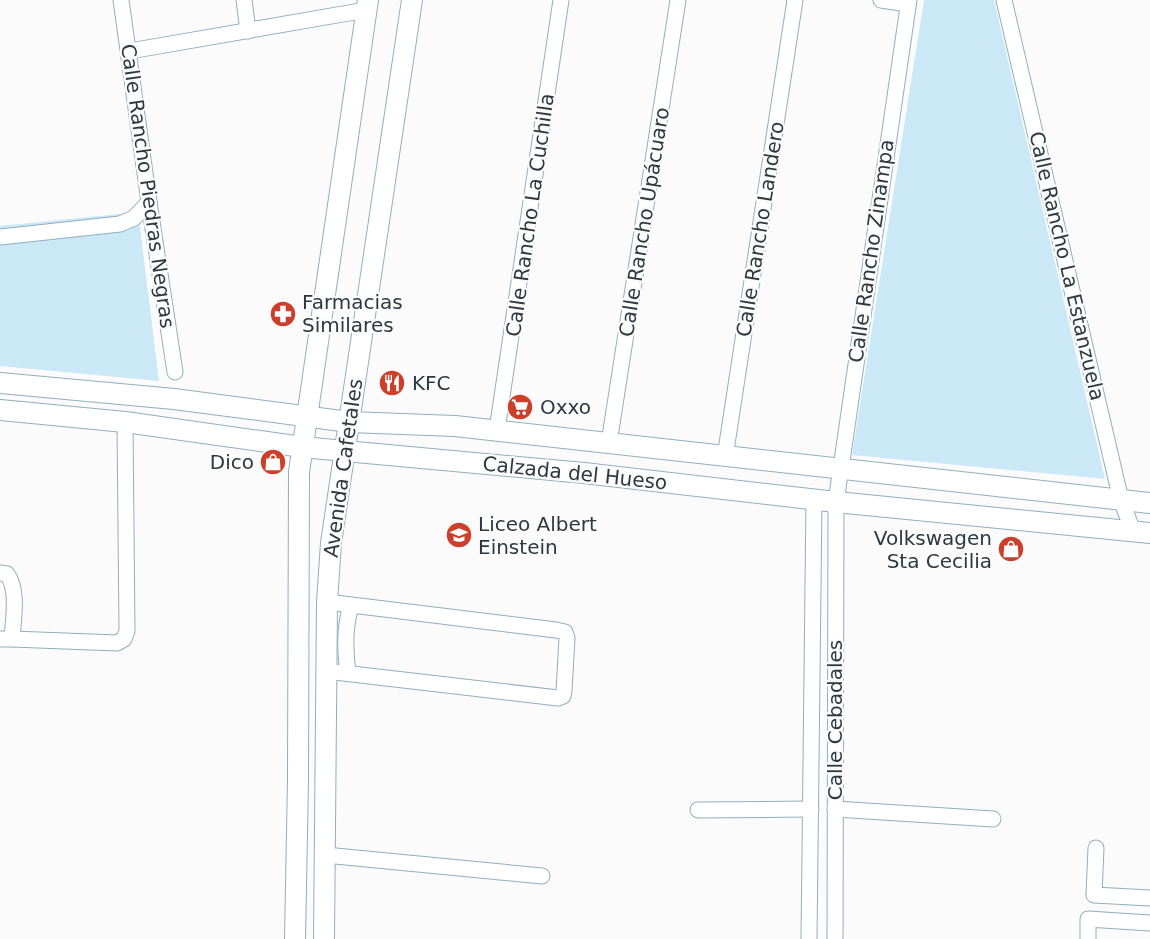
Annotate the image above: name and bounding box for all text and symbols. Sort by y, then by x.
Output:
street label: Calle Rancho Piedras Negras [116,42,180,330]
street label: Calle Rancho La Cuchilla [501,92,559,338]
street label: Calle Rancho Upácuaro [614,105,674,339]
street label: Calle Rancho Landero [731,120,789,338]
street label: Calle Rancho La Estanzuela [1024,129,1110,403]
street label: Calle Rancho Zinampa [843,138,899,364]
place label: Farmacias Similares [302,290,403,337]
pharmacy icon: Farmacias Similares [268,299,298,329]
restaurant icon: KFC [377,368,407,398]
place label: KFC [412,371,451,395]
street label: Avenida Cafetales [319,377,367,559]
supermarket icon: Oxxo [505,392,535,422]
place label: Oxxo [540,395,591,419]
shop icon: Dico [258,447,288,477]
place label: Dico [210,450,254,474]
street label: Calzada del Hueso [482,451,668,495]
place label: Liceo Albert Einstein [478,512,597,559]
school or university icon: Liceo Albert Einstein [444,520,474,550]
place label: Volkswagen Sta Cecilia [874,526,992,573]
shop icon: Volkswagen Sta Cecilia [996,534,1026,564]
street label: Calle Cebadales [823,640,847,800]

